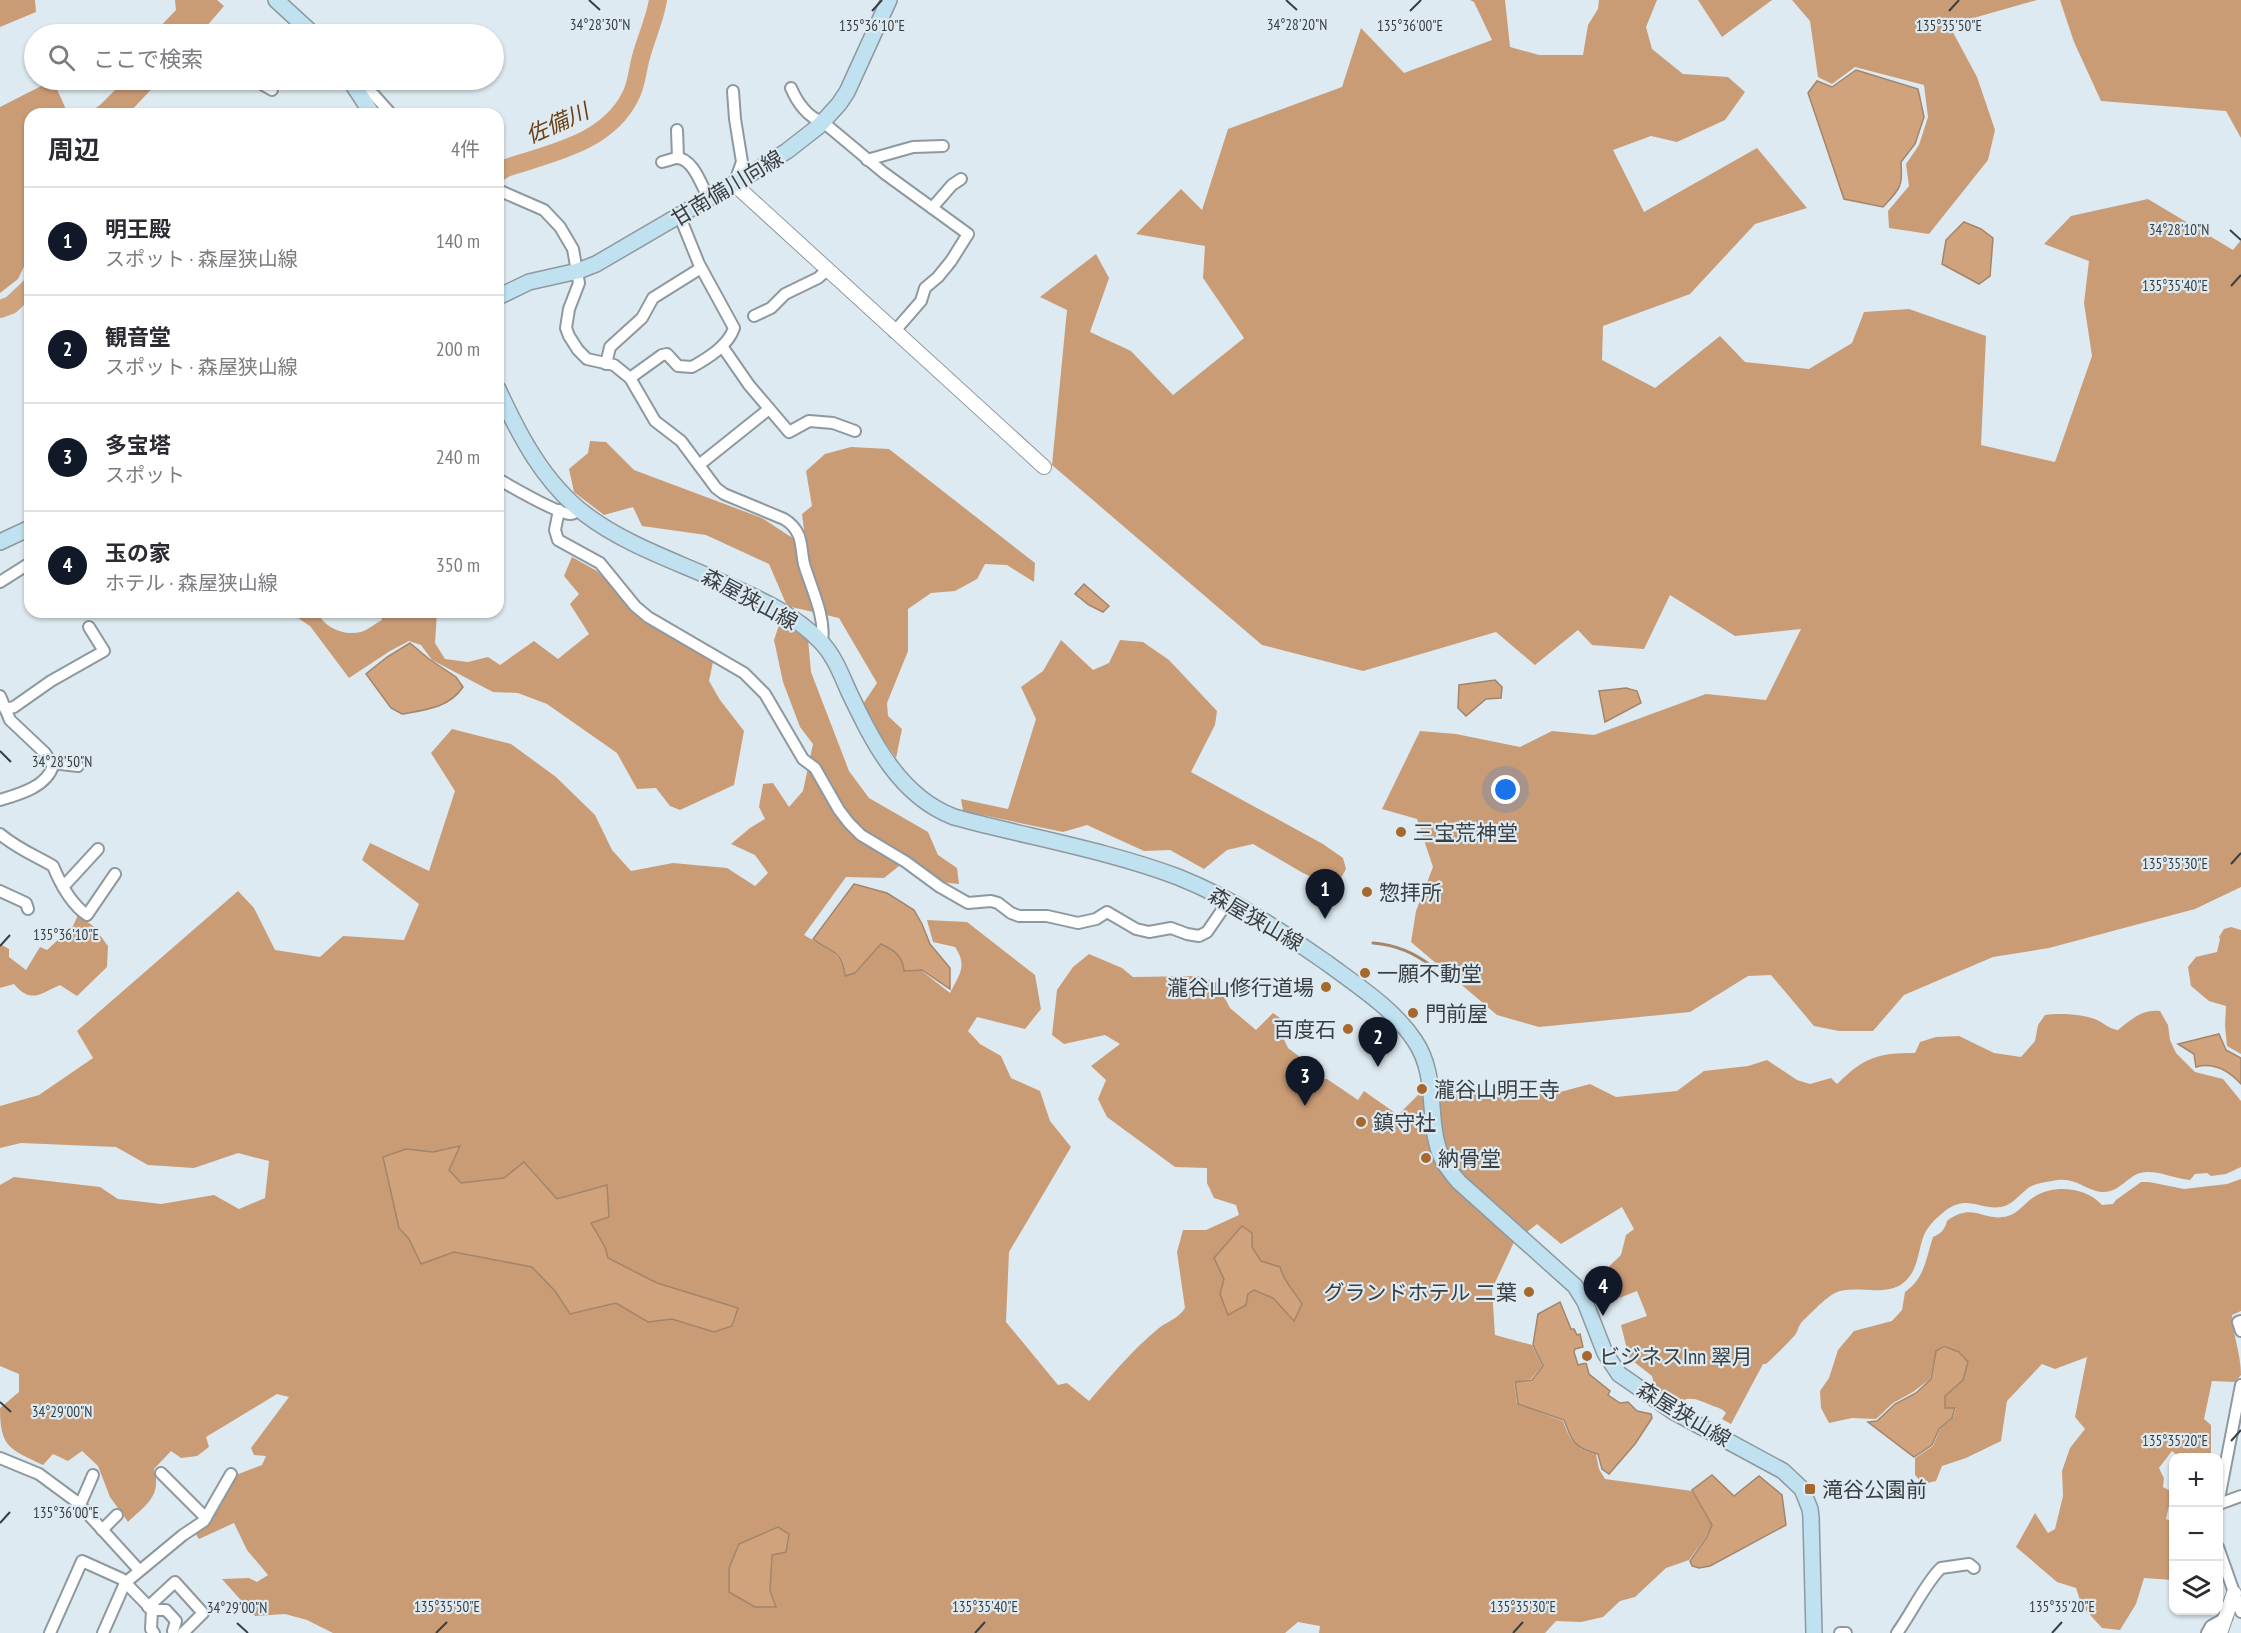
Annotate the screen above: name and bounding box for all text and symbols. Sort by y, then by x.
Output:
text: 34°28'30"N [570,15,630,34]
text: 34°28'20"N [1267,15,1327,34]
text: 135°36'10"E [839,16,905,35]
text: 135°36'00"E [1377,16,1443,35]
text: 135°35'50"E [1916,16,1982,35]
search box [24,24,504,90]
icon: search [45,41,78,74]
text: ここで検索 [93,45,203,73]
water label: 佐備川 [521,96,595,149]
text: 周辺 [48,133,100,166]
text: 4件 [451,136,480,162]
street label: 甘南備川向線 [666,144,788,232]
text: 明王殿 [105,215,171,243]
text: 34°28'10"N [2149,220,2209,239]
text: 1 [63,228,72,254]
text: 140 m [436,228,480,254]
text: スポット · 森屋狭山線 [105,246,298,272]
text: 135°35'40"E [2142,276,2208,295]
text: 観音堂 [105,323,171,351]
text: 2 [63,336,72,362]
text: 200 m [436,336,480,362]
text: スポット · 森屋狭山線 [105,354,298,380]
text: 多宝塔 [105,431,171,459]
text: 3 [63,444,72,470]
text: 240 m [436,444,480,470]
text: スポット [105,462,185,488]
text: 玉の家 [105,539,171,567]
text: 4 [63,552,72,578]
text: 350 m [436,552,480,578]
street label: 森屋狭山線 [697,562,803,636]
text: ホテル · 森屋狭山線 [105,570,278,596]
text: 34°28'50"N [32,752,92,771]
your location [1491,775,1520,804]
place label: 三宝荒神堂 [1413,819,1518,846]
marker: 三宝荒神堂 [1394,825,1408,839]
text: 135°35'30"E [2142,854,2208,873]
pin: 1 [1306,870,1344,919]
place label: 惣拝所 [1379,879,1442,906]
street label: 森屋狭山線 [1204,881,1308,957]
marker: 惣拝所 [1360,885,1374,899]
text: 135°36'10"E [33,925,99,944]
place label: 一願不動堂 [1377,960,1482,987]
marker: 一願不動堂 [1358,966,1372,980]
place label: 瀧谷山修行道場 [1167,974,1314,1001]
marker: 瀧谷山修行道場 [1319,980,1333,994]
place label: 門前屋 [1425,1000,1488,1027]
marker: 門前屋 [1406,1006,1420,1020]
place label: 百度石 [1273,1016,1336,1043]
pin: 2 [1358,1018,1398,1067]
marker: 百度石 [1341,1022,1355,1036]
pin: 3 [1286,1056,1324,1106]
place label: 瀧谷山明王寺 [1434,1076,1560,1103]
marker: 瀧谷山明王寺 [1415,1082,1429,1096]
place label: 鎮守社 [1373,1109,1436,1136]
marker: 鎮守社 [1354,1115,1368,1129]
place label: 納骨堂 [1438,1145,1501,1172]
marker: 納骨堂 [1419,1151,1433,1165]
pin: 4 [1584,1266,1622,1316]
place label: グランドホテル 二葉 [1324,1279,1517,1306]
marker: グランドホテル 二葉 [1522,1285,1536,1299]
place label: ビジネスInn 翠月 [1599,1343,1753,1370]
marker: ビジネスInn 翠月 [1580,1349,1594,1363]
street label: 森屋狭山線 [1632,1375,1736,1453]
text: 34°29'00"N [32,1402,92,1421]
text: 135°35'20"E [2142,1431,2208,1450]
map controls [2169,1453,2223,1615]
button: + [2169,1453,2223,1507]
place label: 滝谷公園前 [1822,1476,1927,1503]
marker: 滝谷公園前 [1803,1482,1817,1496]
text: 135°36'00"E [33,1503,99,1522]
button: − [2169,1507,2223,1561]
button: layers [2169,1561,2223,1615]
text: 135°35'50"E [414,1597,480,1616]
text: 135°35'40"E [952,1597,1018,1616]
text: 135°35'30"E [1490,1597,1556,1616]
text: 135°35'20"E [2029,1597,2095,1616]
text: 34°29'00"N [207,1598,267,1617]

